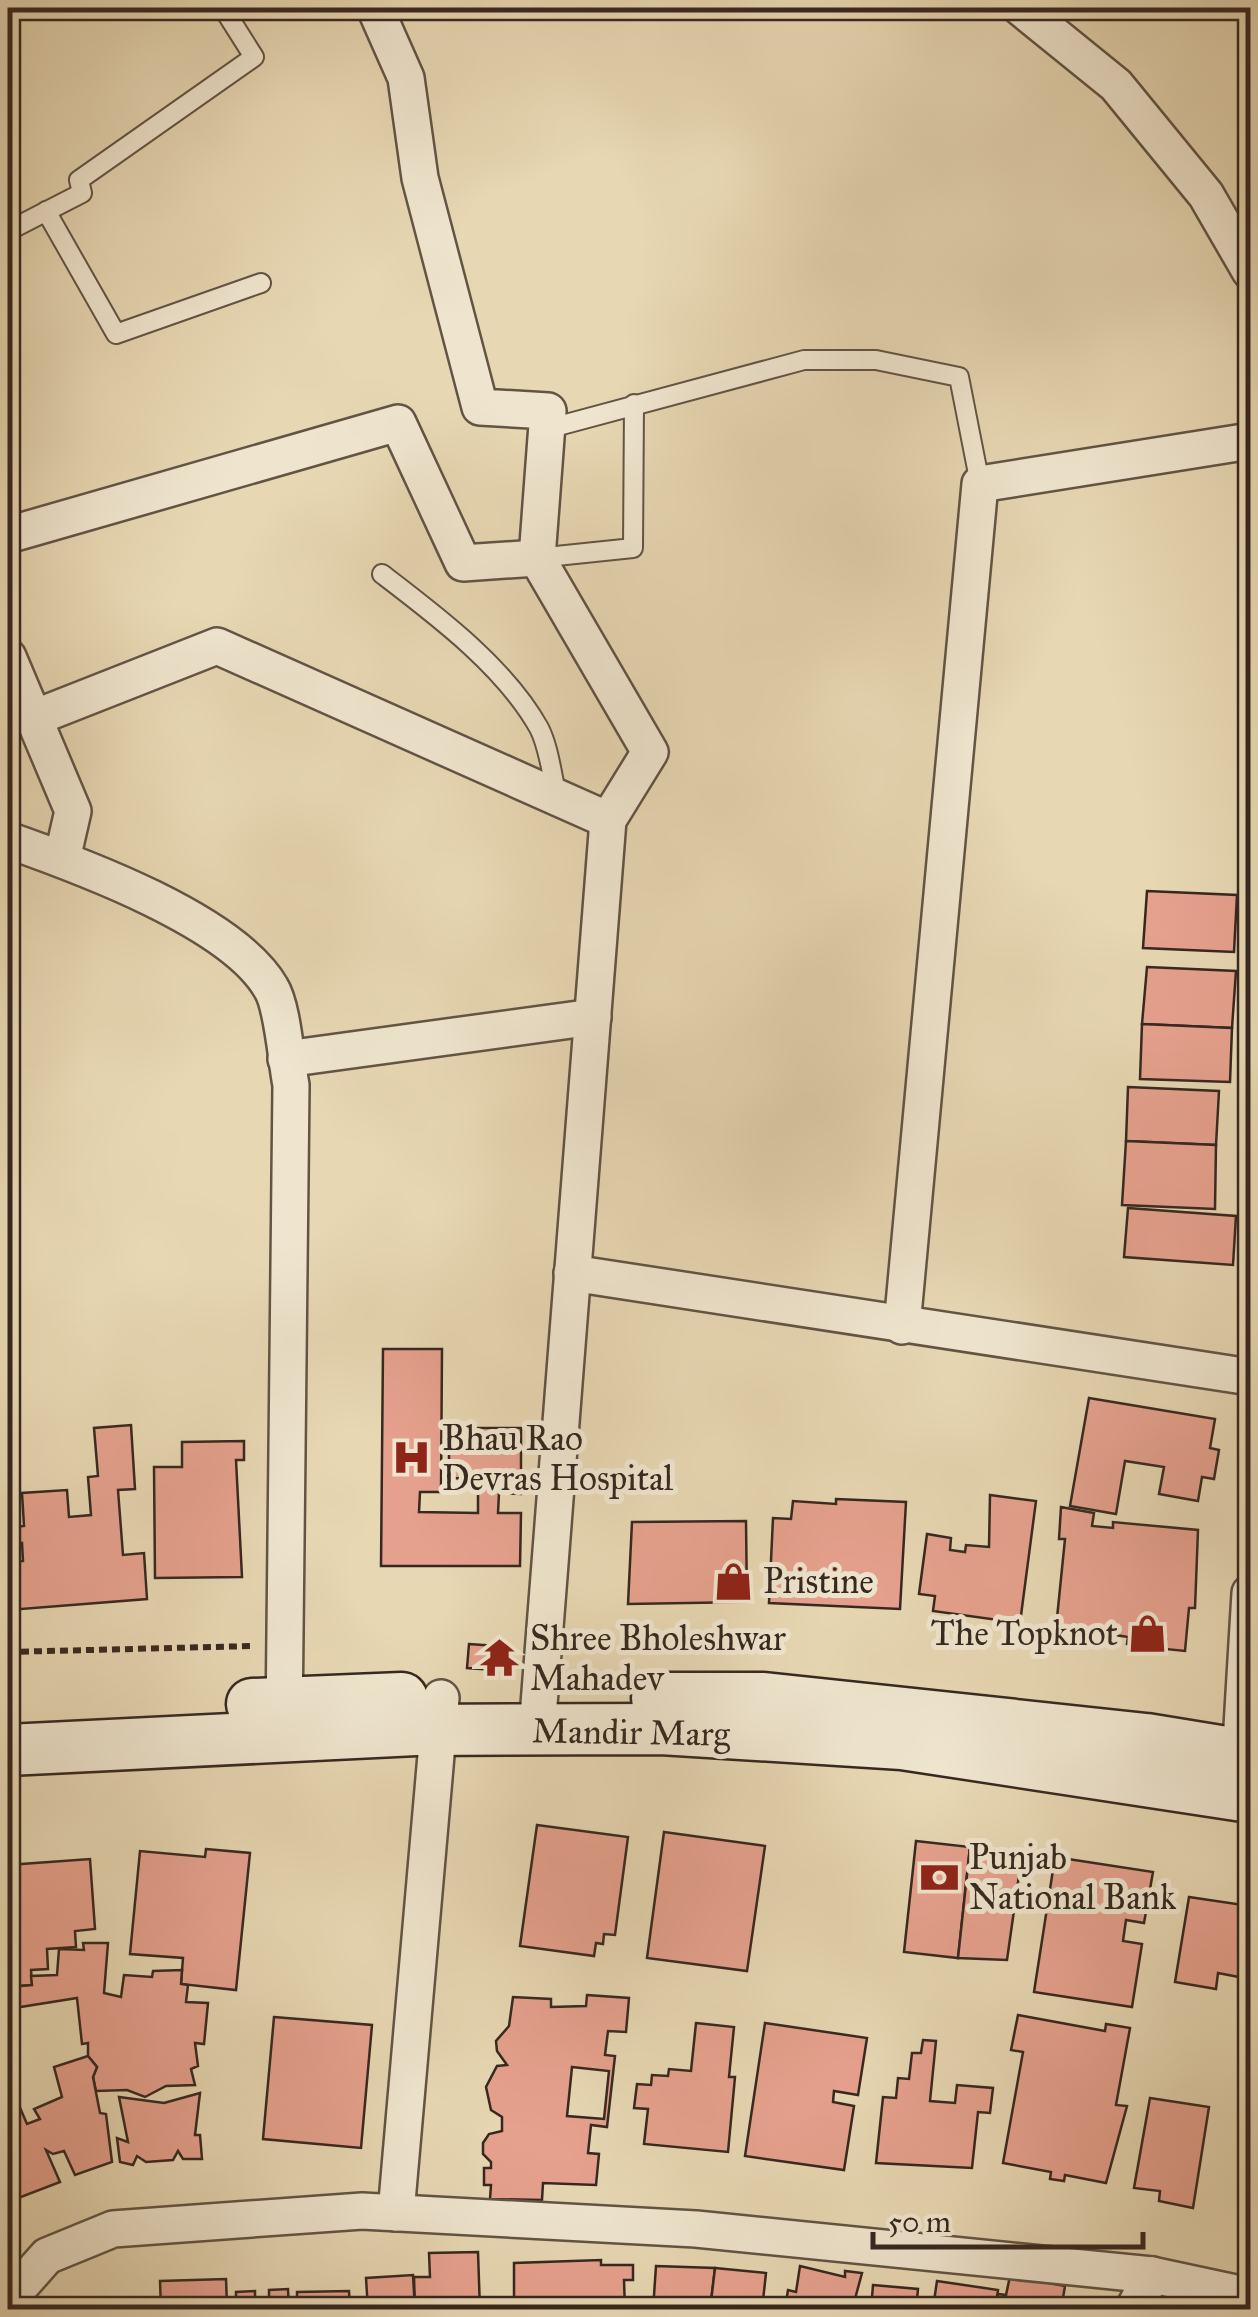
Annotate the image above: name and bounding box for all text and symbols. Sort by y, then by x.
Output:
place label: Bhau Rao Devras Hospital [442,1417,674,1500]
hospital icon: Bhau Rao Devras Hospital [391,1437,433,1479]
shop icon: Pristine [712,1560,754,1602]
place label: Pristine [763,1560,874,1603]
place label: The Topknot [931,1612,1118,1655]
shop icon: The Topknot [1127,1612,1169,1654]
place label: Shree Bholeshwar Mahadev [530,1617,787,1700]
temple icon: Shree Bholeshwar Mahadev [479,1637,521,1679]
street label: Mandir Marg [532,1709,731,1756]
place label: Punjab National Bank [969,1836,1177,1919]
bank icon: Punjab National Bank [918,1856,960,1898]
scale bar [873,2187,1143,2249]
text: 50 m [888,2204,951,2240]

